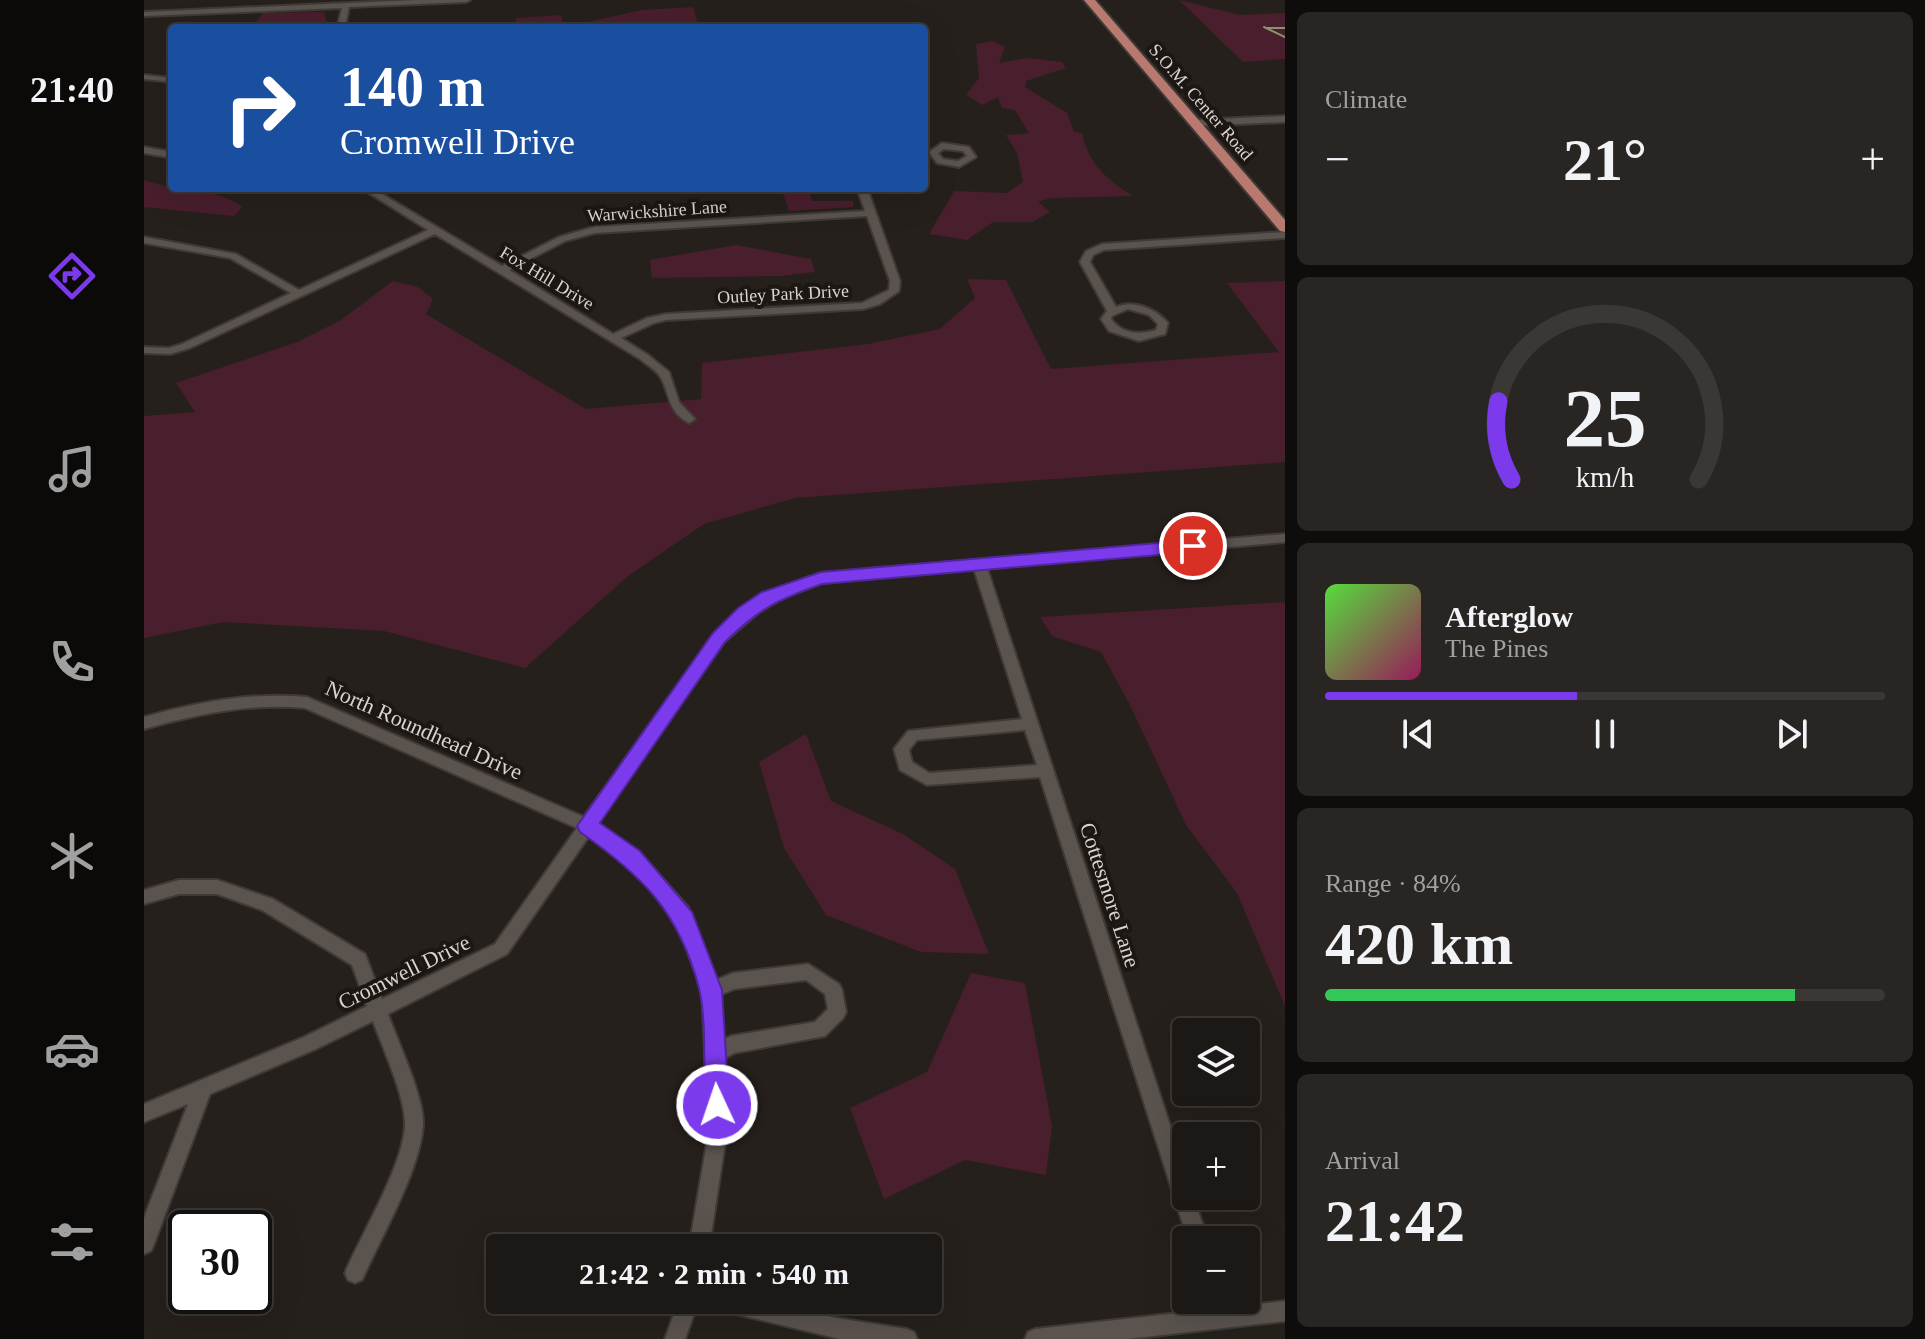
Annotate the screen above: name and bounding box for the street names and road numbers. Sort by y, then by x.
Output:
street label: S.O.M. Center Road [1145,40,1257,164]
street label: Warwickshire Lane [586,196,728,226]
street label: Fox Hill Drive [496,242,598,314]
street label: Outley Park Drive [717,281,849,307]
street label: North Roundhead Drive [322,675,526,785]
street label: Cottesmore Lane [1075,819,1145,971]
street label: Cromwell Drive [334,929,474,1015]

